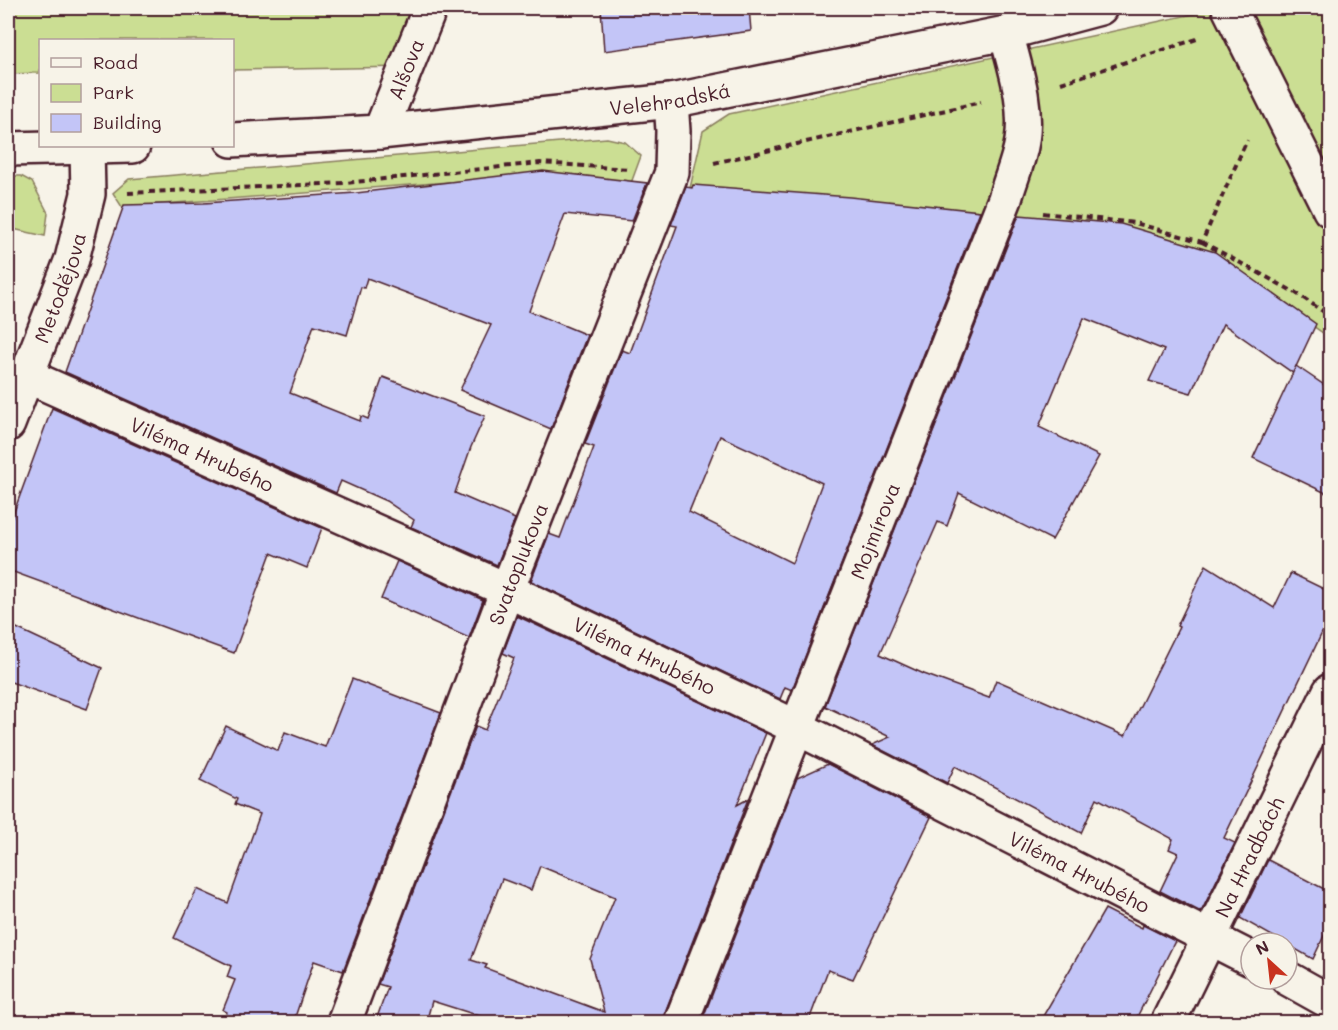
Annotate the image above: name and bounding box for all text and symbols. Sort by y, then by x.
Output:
street label: Alšova [381,35,429,103]
legend [39,39,234,147]
text: Road [93,50,138,74]
street label: Velehradská [608,76,733,120]
text: Park [93,80,134,104]
text: Building [93,110,161,134]
street label: Metodějova [28,230,91,347]
street label: Viléma Hrubého [126,411,278,497]
street label: Mojmírova [844,479,905,583]
street label: Svatoplukova [482,499,553,628]
street label: Viléma Hrubého [569,610,720,700]
street label: Na Hradbách [1208,792,1289,921]
street label: Viléma Hrubého [1005,825,1155,918]
north arrow [1239,931,1299,991]
text: N [1252,935,1272,959]

